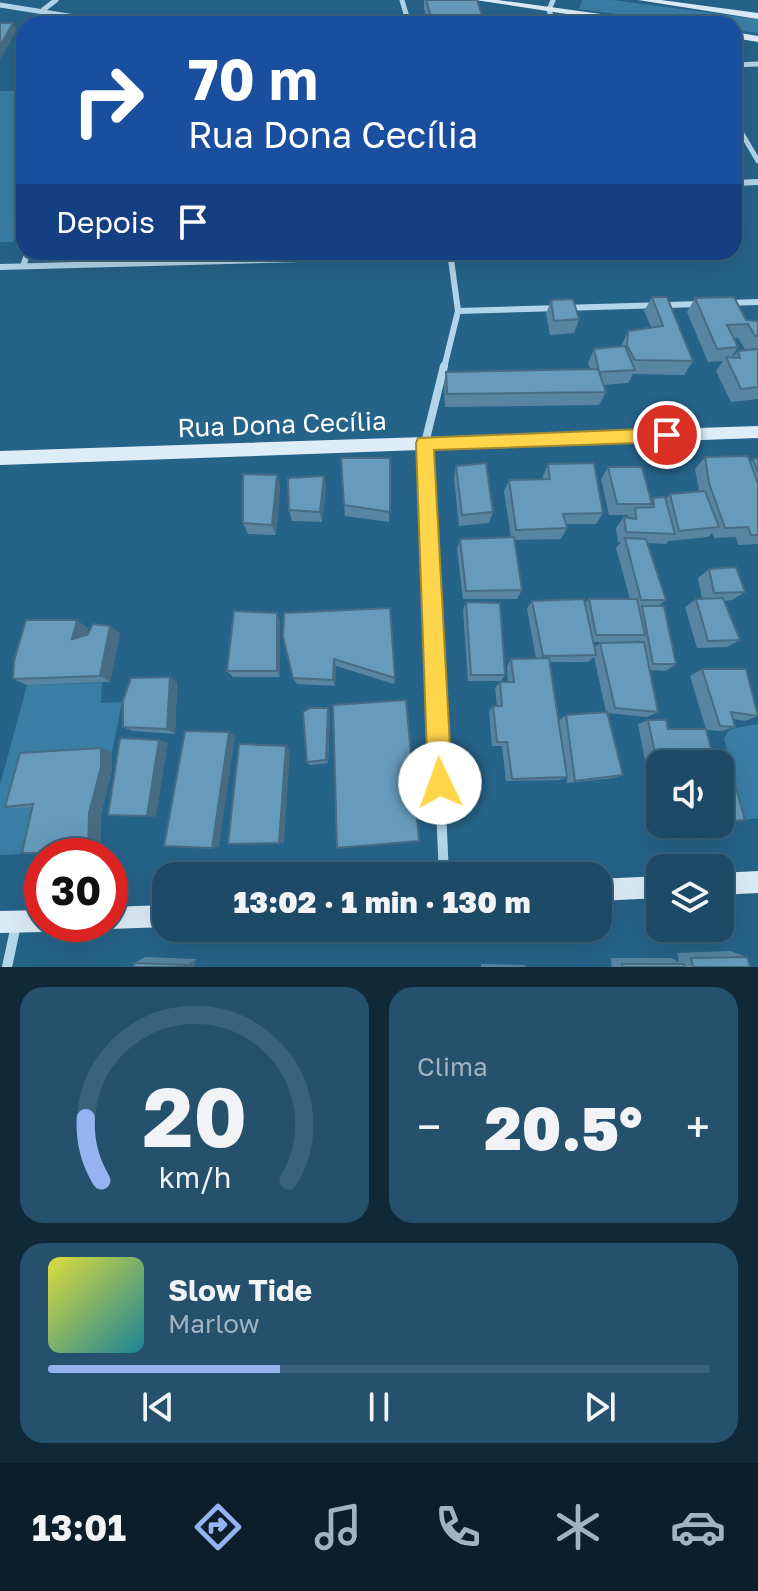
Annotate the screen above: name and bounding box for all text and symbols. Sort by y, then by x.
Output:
text: 70 m [188,45,318,112]
icon: right [56,48,160,152]
text: Rua Dona Cecília [188,113,478,156]
icon: arrive [171,200,215,244]
text: Depois [56,204,155,240]
pin [633,401,701,469]
street label: Rua Dona Cecília [177,405,387,443]
icon: arrive [645,413,689,457]
position arrow [398,741,482,825]
map controls [646,750,734,942]
button: sound [646,750,734,838]
speed limit sign: 30 [24,838,128,942]
button: layers [646,854,734,942]
text: 13:02 · 1 min · 130 m [233,884,531,920]
text: Clima [417,1051,488,1082]
text: 20 [142,1065,247,1165]
text: 20.5° [485,1091,642,1163]
text: − [417,1100,441,1153]
text: + [686,1100,710,1153]
text: km/h [158,1160,231,1194]
text: Slow Tide [168,1272,312,1308]
text: Marlow [168,1308,260,1339]
icon: previous [136,1385,180,1429]
icon: pause [357,1385,401,1429]
icon: next [578,1385,622,1429]
icon: directions [190,1499,246,1555]
icon: music [310,1499,366,1555]
icon: phone [430,1499,486,1555]
icon: climate [550,1499,606,1555]
icon: car [670,1499,726,1555]
text: 13:01 [32,1506,126,1549]

